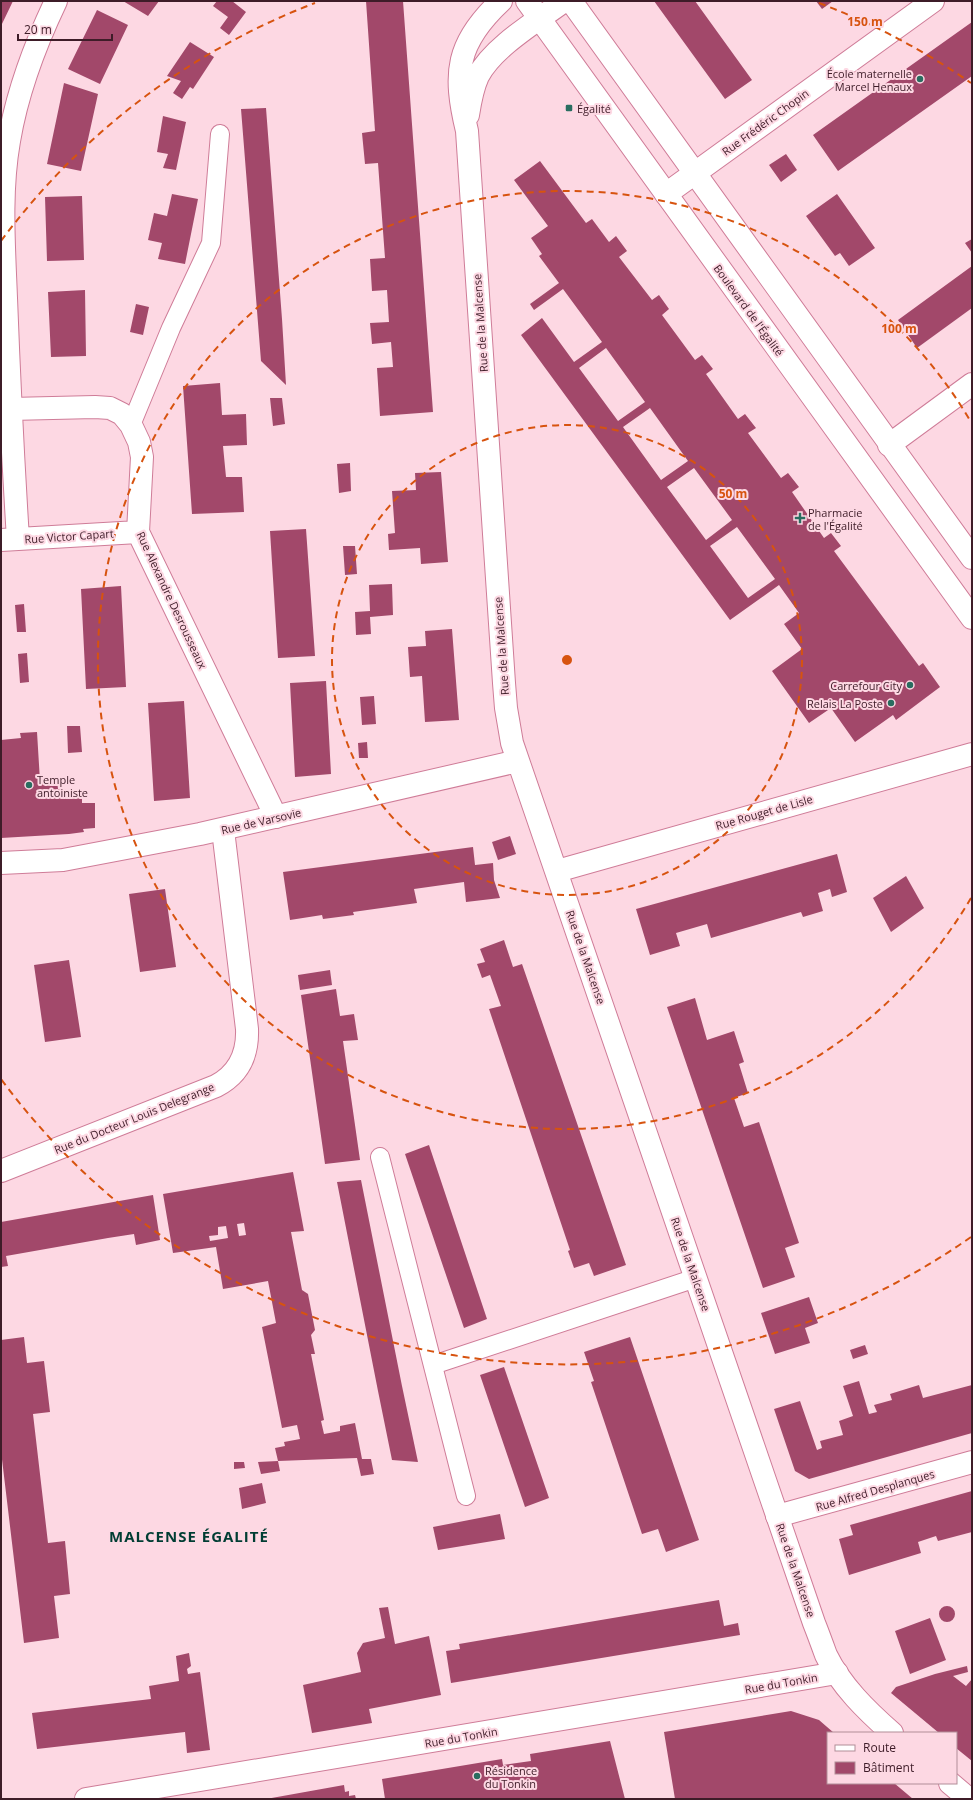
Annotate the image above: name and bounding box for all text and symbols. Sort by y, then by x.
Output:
text: 150 m [847,13,883,30]
scale bar [18,16,112,42]
text: 20 m [24,21,52,38]
place label: École maternelle Marcel Henaux [827,66,912,94]
marker: École maternelle Marcel Henaux [915,74,925,84]
street label: Rue Frédéric Chopin [719,85,811,159]
place label: Égalité [577,101,611,116]
marker: Égalité [564,103,574,113]
street label: Boulevard de l'Égalité [711,261,787,359]
street label: Rue de la Malcense [469,273,491,373]
text: 100 m [881,320,917,337]
text: 50 m [719,485,747,502]
place label: Pharmacie de l'Égalité [808,505,863,533]
marker: Pharmacie de l'Égalité [795,513,805,523]
street label: Rue Victor Capart [24,525,114,547]
street label: Rue Alexandre Desrousseaux [134,529,211,671]
street label: Rue de la Malcense [490,596,512,696]
centre of rings [560,653,574,667]
place label: Carrefour City [830,678,902,693]
marker: Carrefour City [905,680,915,690]
place label: Relais La Poste [807,696,883,711]
marker: Relais La Poste [886,698,896,708]
place label: Temple antoiniste [37,772,88,800]
marker: Temple antoiniste [24,780,34,790]
street label: Rue Rouget de Lisle [714,791,814,833]
street label: Rue de Varsovie [219,804,303,838]
street label: Rue de la Malcense [563,908,609,1006]
street label: Rue du Docteur Louis Delegrange [52,1079,216,1157]
street label: Rue de la Malcense [668,1215,714,1313]
street label: Rue Alfred Desplanques [814,1466,936,1514]
street label: Rue de la Malcense [773,1521,819,1619]
district label: MALCENSE ÉGALITÉ [109,1526,269,1546]
street label: Rue du Tonkin [743,1669,819,1697]
street label: Rue du Tonkin [423,1723,499,1751]
legend [827,1732,957,1784]
text: Route [863,1739,896,1756]
text: Bâtiment [863,1759,914,1776]
place label: Résidence du Tonkin [485,1763,537,1791]
marker: Résidence du Tonkin [472,1771,482,1781]

